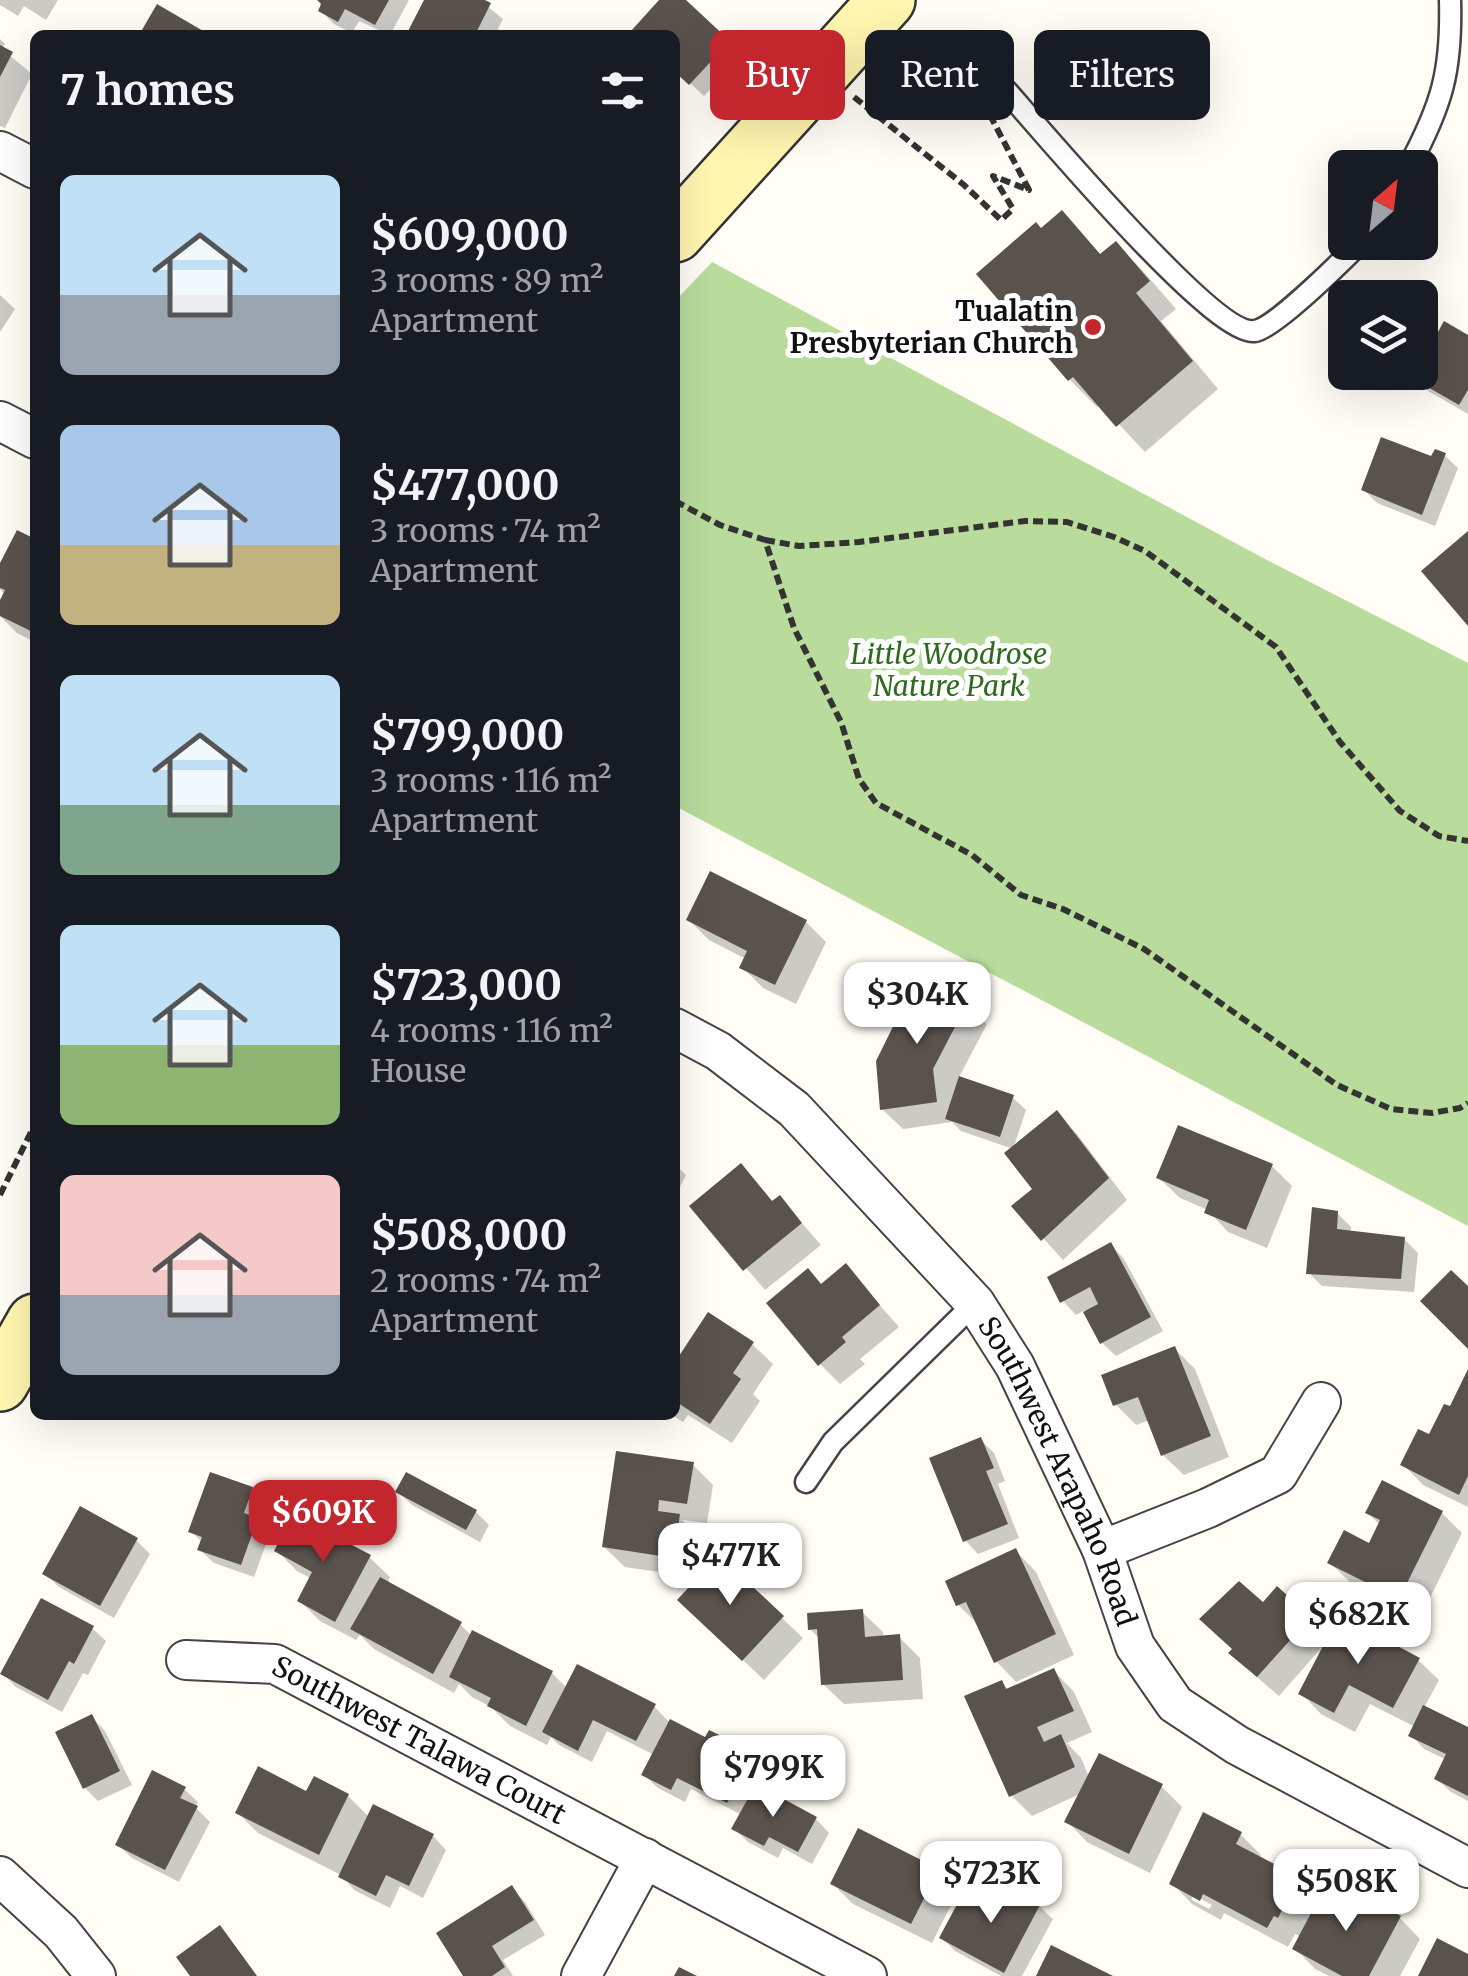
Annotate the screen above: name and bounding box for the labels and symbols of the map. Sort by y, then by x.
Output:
north arrow [1328,150,1438,260]
place label: Tualatin Presbyterian Church [790,293,1073,361]
marker: Tualatin Presbyterian Church [1082,316,1104,338]
park label: Little Woodrose Nature Park [851,636,1047,704]
pin: $304K [847,962,987,1047]
street label: Southwest Arapaho Road [970,1310,1145,1631]
pin: $609K [253,1480,393,1565]
pin: $477K [660,1523,800,1608]
pin: $682K [1288,1582,1428,1667]
street label: Southwest Talawa Court [266,1648,572,1832]
pin: $799K [703,1735,843,1820]
pin: $723K [921,1841,1061,1926]
pin: $508K [1276,1849,1416,1934]

